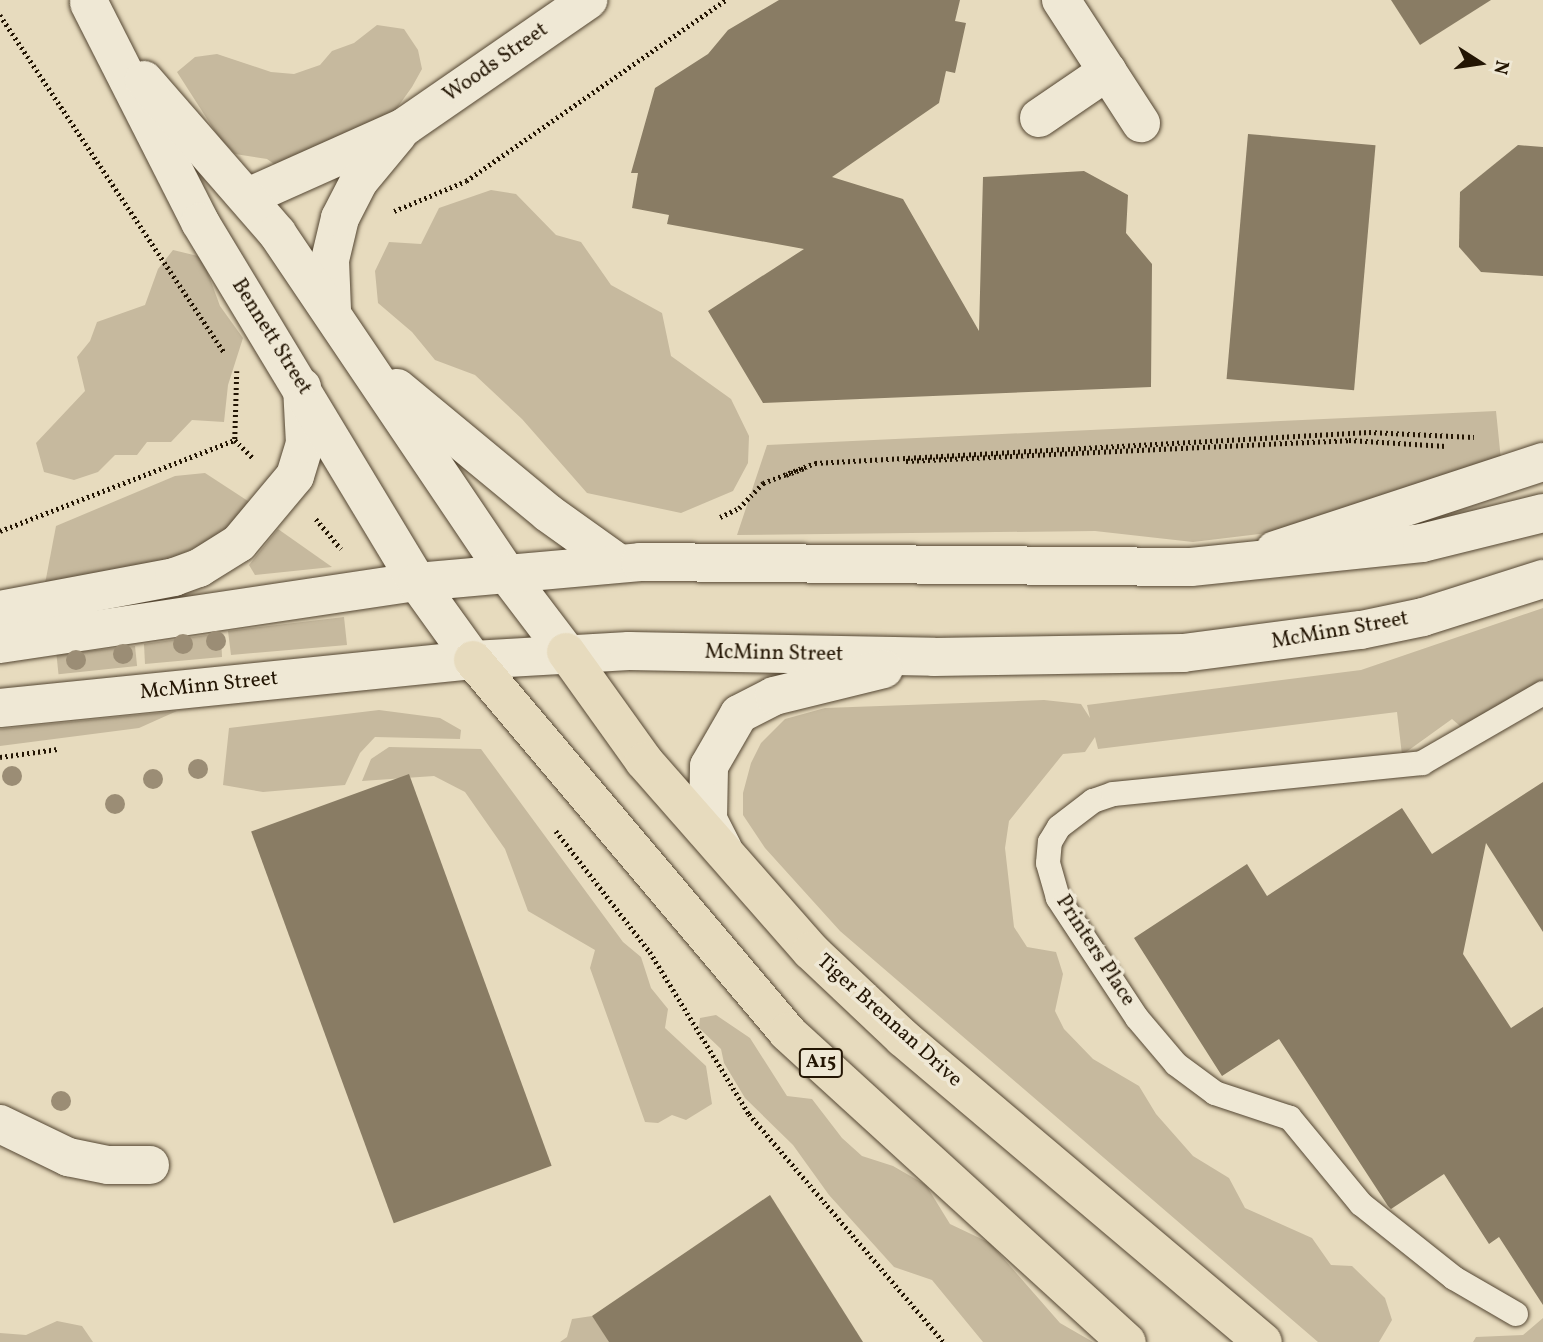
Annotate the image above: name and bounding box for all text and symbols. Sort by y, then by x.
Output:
street label: Woods Street [439,18,553,108]
north arrow [1445,28,1515,98]
text: N [1486,58,1515,77]
street label: Bennett Street [225,274,317,400]
street label: McMinn Street [1270,607,1410,655]
street label: McMinn Street [704,640,844,668]
street label: McMinn Street [139,666,279,706]
street label: Printers Place [1050,891,1140,1011]
street label: Tiger Brennan Drive [811,949,967,1093]
road number: A15 [798,1048,844,1078]

